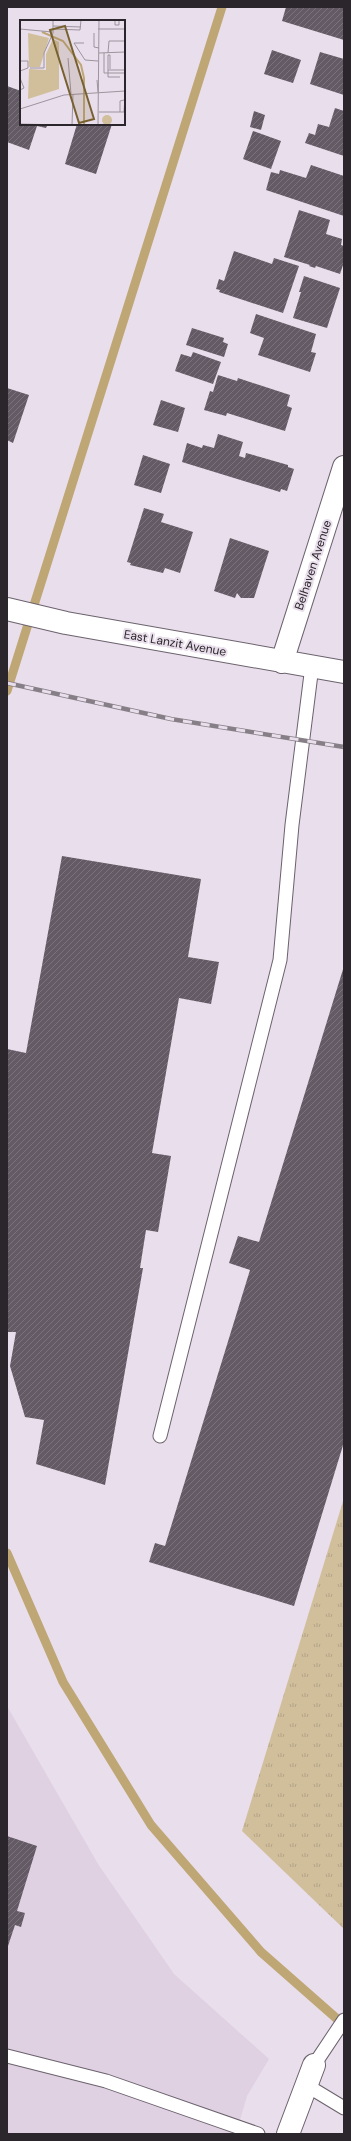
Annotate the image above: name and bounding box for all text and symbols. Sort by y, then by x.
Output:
inset map [20,20,125,125]
street label: Belhaven Avenue [291,518,335,612]
street label: East Lanzit Avenue [123,626,228,660]

